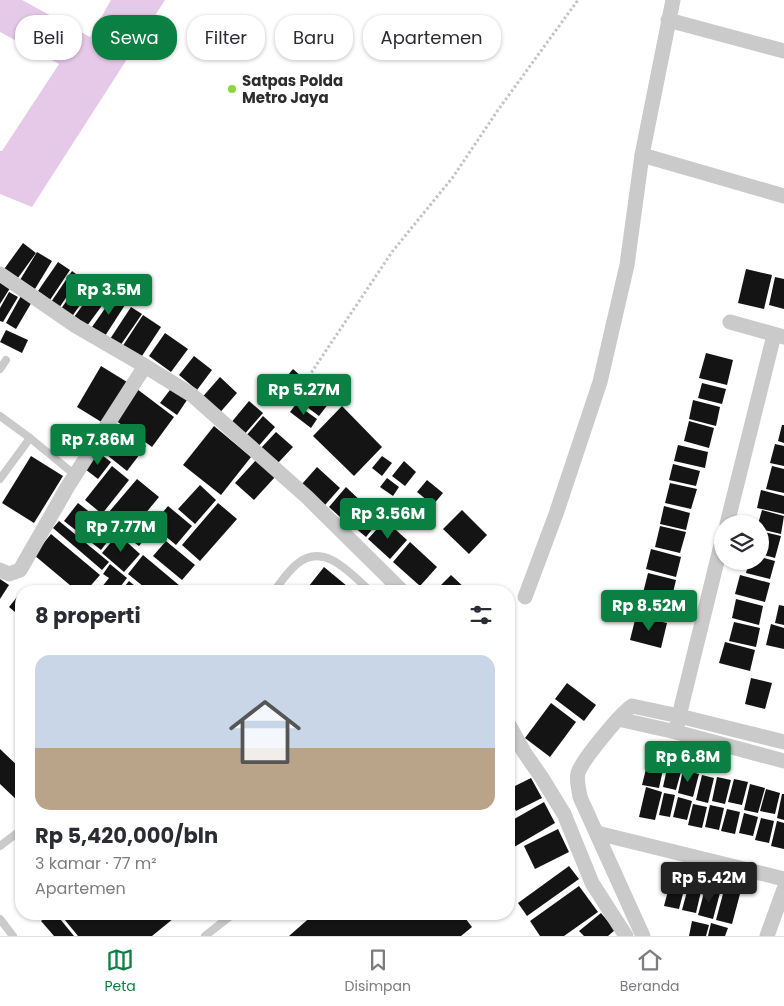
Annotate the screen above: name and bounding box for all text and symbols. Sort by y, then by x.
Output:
chip: Beli [15,15,82,60]
chip: Sewa [92,15,177,60]
chip: Filter [187,15,265,60]
chip: Baru [275,15,353,60]
chip: Apartemen [363,15,501,60]
place label: Satpas Polda Metro Jaya [242,70,343,108]
marker: Satpas Polda Metro Jaya [226,83,238,95]
pin: Rp 3.5M [63,274,155,316]
text: Rp 3.5M [77,278,141,301]
pin: Rp 5.27M [252,374,356,416]
text: Rp 5.27M [268,378,340,401]
pin: Rp 7.86M [46,424,150,466]
text: Rp 7.86M [61,428,135,451]
pin: Rp 3.56M [336,498,440,540]
text: Rp 3.56M [351,502,425,525]
pin: Rp 7.77M [69,510,173,553]
text: Rp 7.77M [86,515,156,538]
map controls [714,515,769,570]
button: layers [714,515,769,570]
pin: Rp 8.52M [597,590,701,632]
text: Rp 8.52M [612,594,686,617]
text: 8 properti [35,601,141,630]
icon: filters [467,601,495,629]
icon: home [220,687,310,777]
pin: Rp 6.8M [642,740,734,783]
text: Rp 6.8M [656,745,720,768]
text: Rp 5,420,000/bln [35,821,218,850]
text: 3 kamar · 77 m² [35,852,156,875]
pin: Rp 5.42M [657,862,761,904]
text: Rp 5.42M [672,866,746,889]
text: Apartemen [35,877,126,900]
tab: Peta [104,946,136,997]
tab: Disimpan [345,946,411,997]
tab: Beranda [620,946,680,997]

